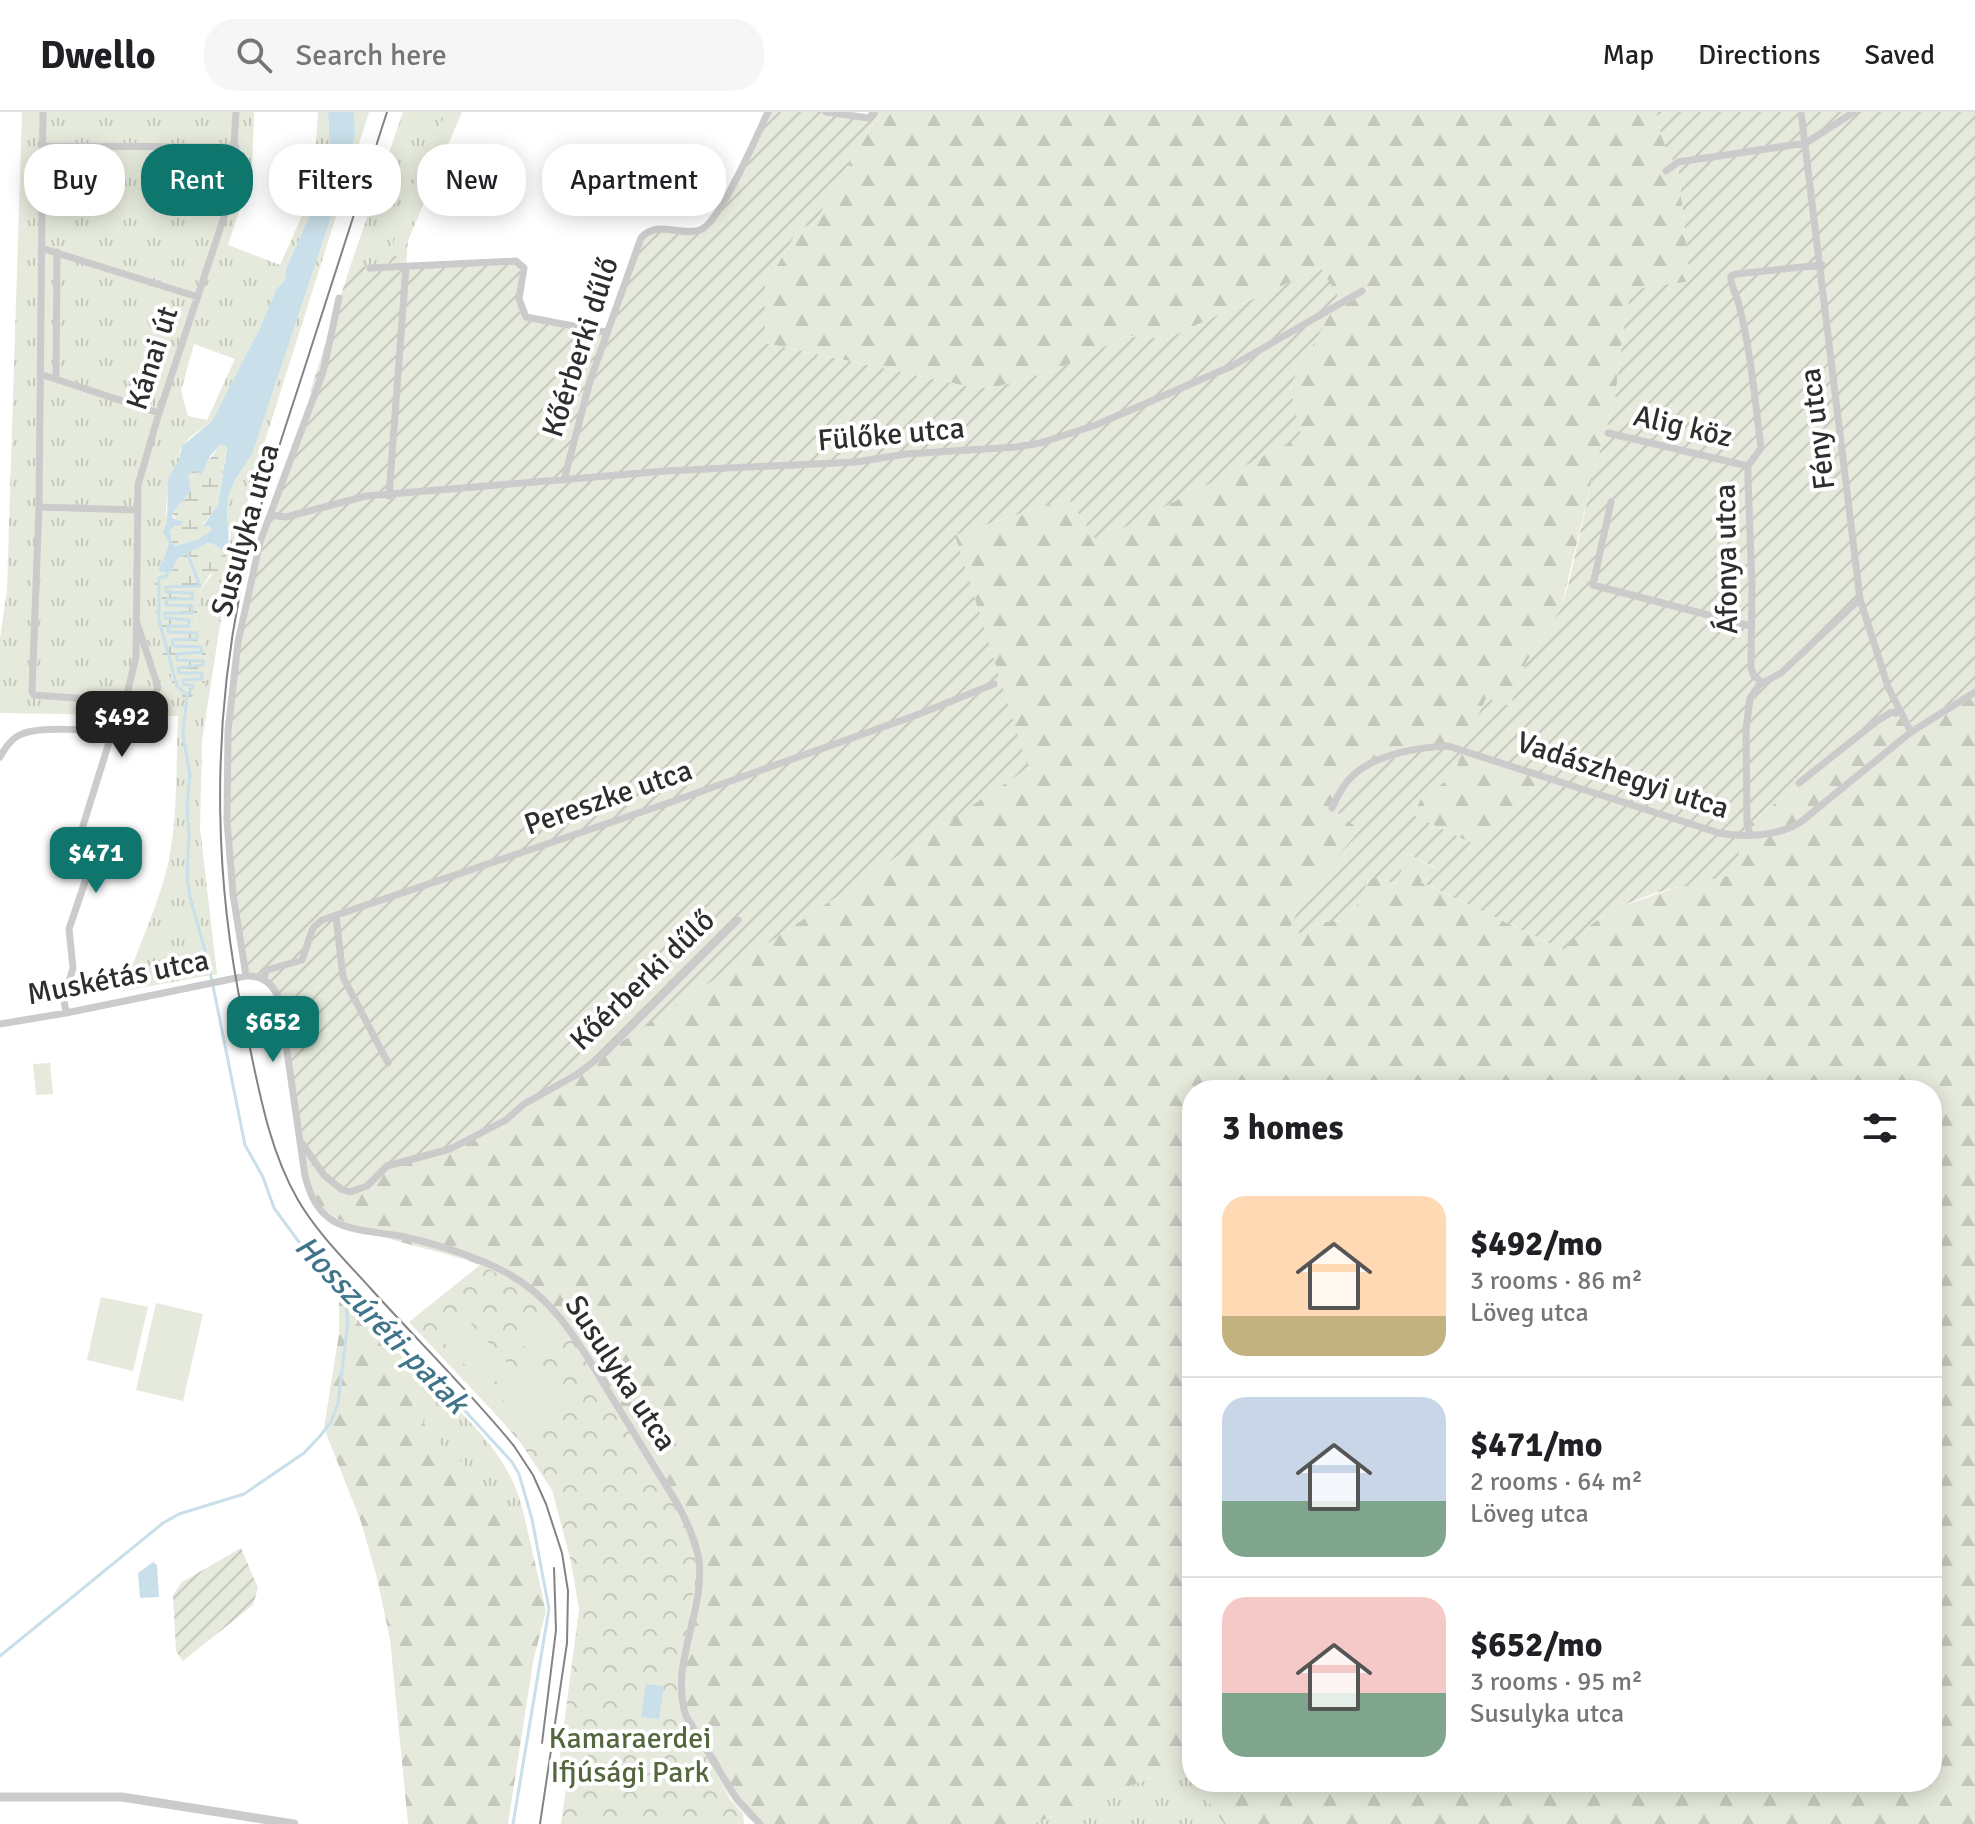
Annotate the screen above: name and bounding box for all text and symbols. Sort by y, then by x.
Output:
search box [204,19,764,91]
text: Dwello [40,32,156,79]
icon: search [232,33,276,77]
text: Search here [296,37,447,74]
text: Map [1602,38,1654,72]
text: Directions [1698,38,1820,72]
text: Saved [1864,38,1935,72]
chip: Buy [24,144,125,216]
chip: Rent [141,144,253,216]
chip: Filters [269,144,401,216]
chip: New [417,144,526,216]
chip: Apartment [542,144,726,216]
street label: Kőérberki dűlő [534,253,627,442]
street label: Kánai út [118,302,187,414]
street label: Fény utca [1792,366,1843,492]
street label: Alig köz [1630,397,1736,456]
street label: Fülőke utca [816,410,966,459]
street label: Susulyka utca [203,440,288,621]
street label: Áfonya utca [1707,483,1746,635]
pin: $492 [75,691,169,759]
text: $492 [94,701,150,733]
street label: Vadászhegyi utca [1512,724,1734,827]
street label: Pereszke utca [519,751,697,843]
pin: $471 [49,827,143,895]
text: $471 [68,837,124,869]
street label: Kőérberki dűlő [562,902,722,1059]
street label: Muskétás utca [24,942,212,1013]
pin: $652 [226,996,320,1064]
text: $652 [245,1006,301,1038]
icon: filters [1858,1106,1902,1150]
text: 3 homes [1222,1107,1343,1149]
text: $492/mo [1470,1223,1603,1265]
water label: Hosszúréti-patak [287,1227,479,1424]
icon: home [1286,1228,1382,1324]
text: 3 rooms · 86 m² [1470,1265,1643,1297]
street label: Susulyka utca [557,1289,685,1458]
text: Löveg utca [1470,1297,1589,1329]
text: $471/mo [1470,1424,1603,1466]
icon: home [1286,1429,1382,1525]
text: 2 rooms · 64 m² [1470,1466,1643,1498]
text: Löveg utca [1470,1498,1589,1530]
text: $652/mo [1470,1624,1603,1666]
icon: home [1286,1629,1382,1725]
text: 3 rooms · 95 m² [1470,1666,1643,1698]
text: Susulyka utca [1470,1698,1624,1730]
park label: Kamaraerdei Ifjúsági Park [549,1720,711,1791]

